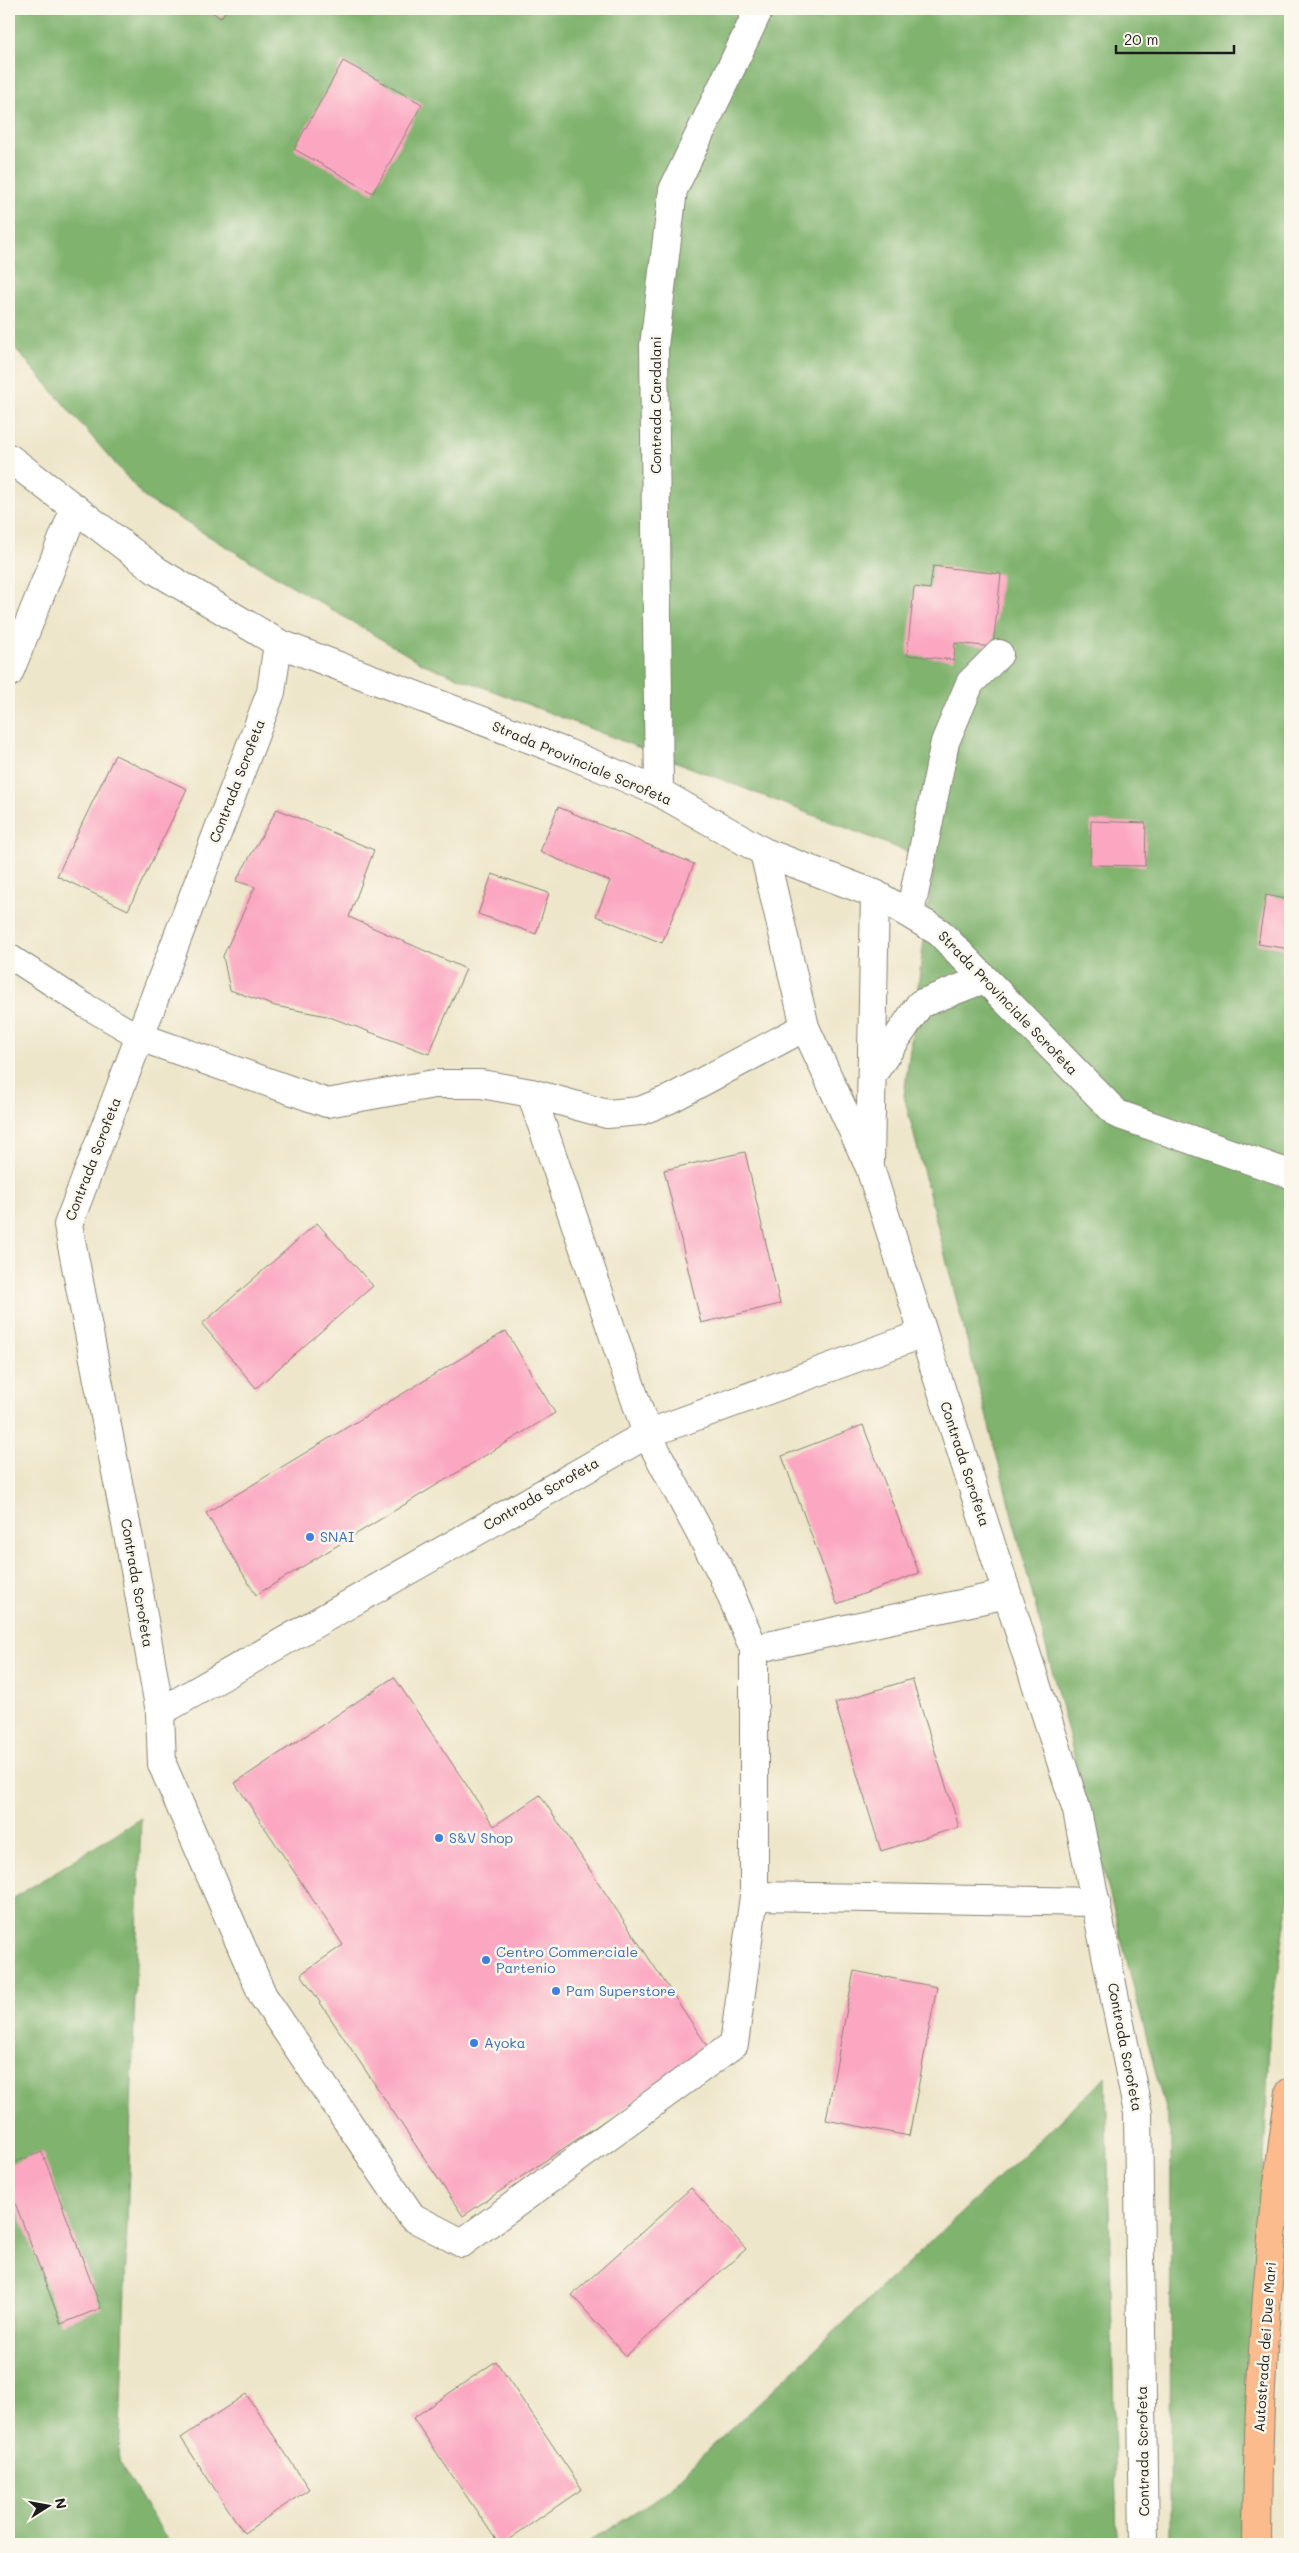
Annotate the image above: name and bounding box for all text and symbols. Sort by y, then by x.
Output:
scale bar [1116,22,1234,54]
text: 20 m [1124,29,1158,49]
street label: Contrada Cardalani [646,336,665,474]
street label: Strada Provinciale Scrofeta [489,716,675,809]
street label: Contrada Scrofeta [204,717,269,845]
street label: Strada Provinciale Scrofeta [934,926,1082,1079]
street label: Contrada Scrofeta [60,1095,125,1223]
street label: Contrada Scrofeta [936,1399,995,1529]
street label: Contrada Scrofeta [479,1453,602,1534]
street label: Contrada Scrofeta [117,1517,158,1649]
place label: SNAI [320,1527,354,1546]
marker: SNAI [304,1531,316,1543]
place label: S&V Shop [449,1828,513,1847]
marker: S&V Shop [433,1832,445,1844]
place label: Centro Commerciale Partenio [496,1942,638,1977]
marker: Centro Commerciale Partenio [480,1954,492,1966]
place label: Pam Superstore [566,1981,676,2000]
street label: Contrada Scrofeta [1104,1981,1147,2113]
marker: Pam Superstore [550,1985,562,1997]
place label: Ayoka [484,2033,525,2052]
marker: Ayoka [468,2037,480,2049]
street label: Autostrada dei Due Mari [1249,2261,1280,2433]
street label: Contrada Scrofeta [1132,2386,1153,2516]
north arrow [22,2480,72,2530]
text: N [51,2496,72,2510]

